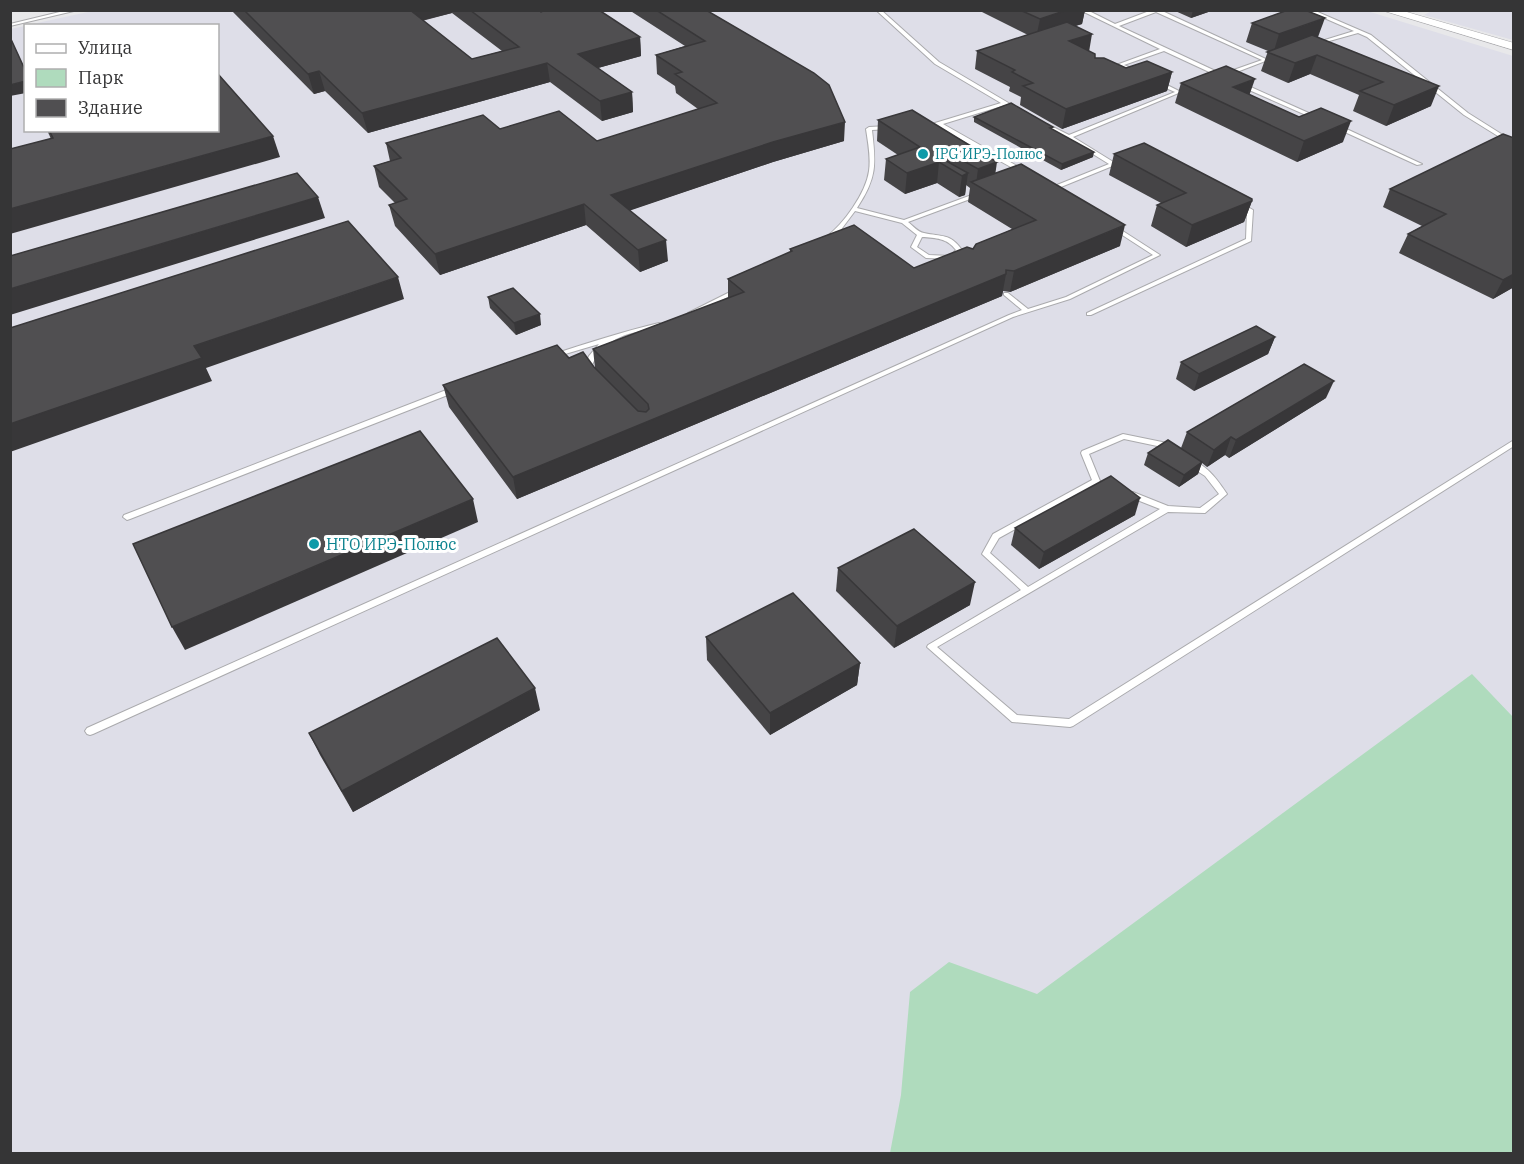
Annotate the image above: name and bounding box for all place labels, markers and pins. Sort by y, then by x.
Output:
place label: IPG ИРЭ-Полюс [935,145,1043,163]
marker: IPG ИРЭ-Полюс [916,147,930,161]
place label: НТО ИРЭ-Полюс [326,534,456,554]
marker: НТО ИРЭ-Полюс [307,537,321,551]

